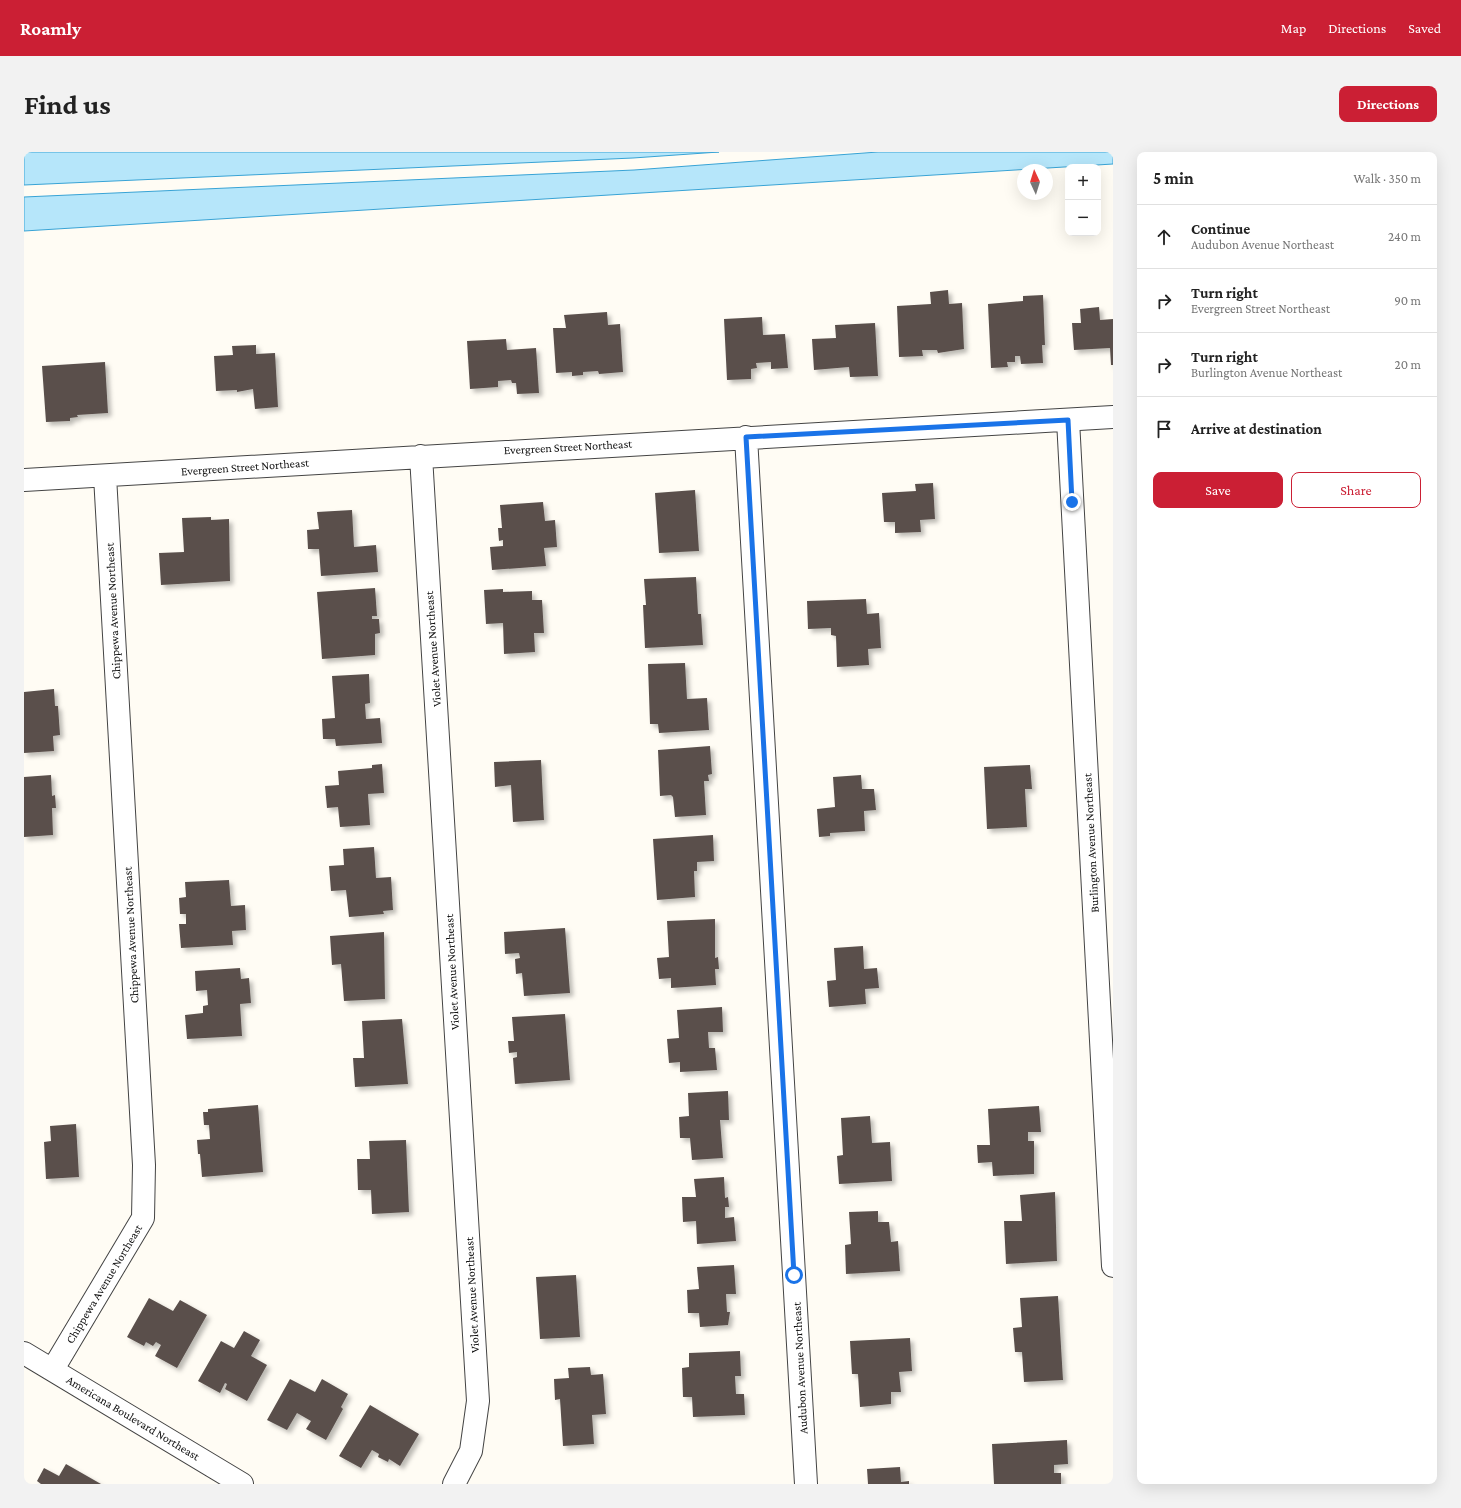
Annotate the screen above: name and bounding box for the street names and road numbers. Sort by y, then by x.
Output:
street label: Evergreen Street Northeast [504,437,633,457]
street label: Evergreen Street Northeast [180,455,311,478]
street label: Chippewa Avenue Northeast [102,541,124,680]
street label: Violet Avenue Northeast [422,590,444,707]
street label: Burlington Avenue Northeast [1080,772,1102,913]
street label: Chippewa Avenue Northeast [120,865,142,1004]
street label: Violet Avenue Northeast [442,913,462,1030]
street label: Chippewa Avenue Northeast [63,1221,146,1346]
street label: Violet Avenue Northeast [462,1236,482,1353]
street label: Audubon Avenue Northeast [789,1301,810,1434]
street label: Americana Boulevard Northeast [64,1373,203,1464]

